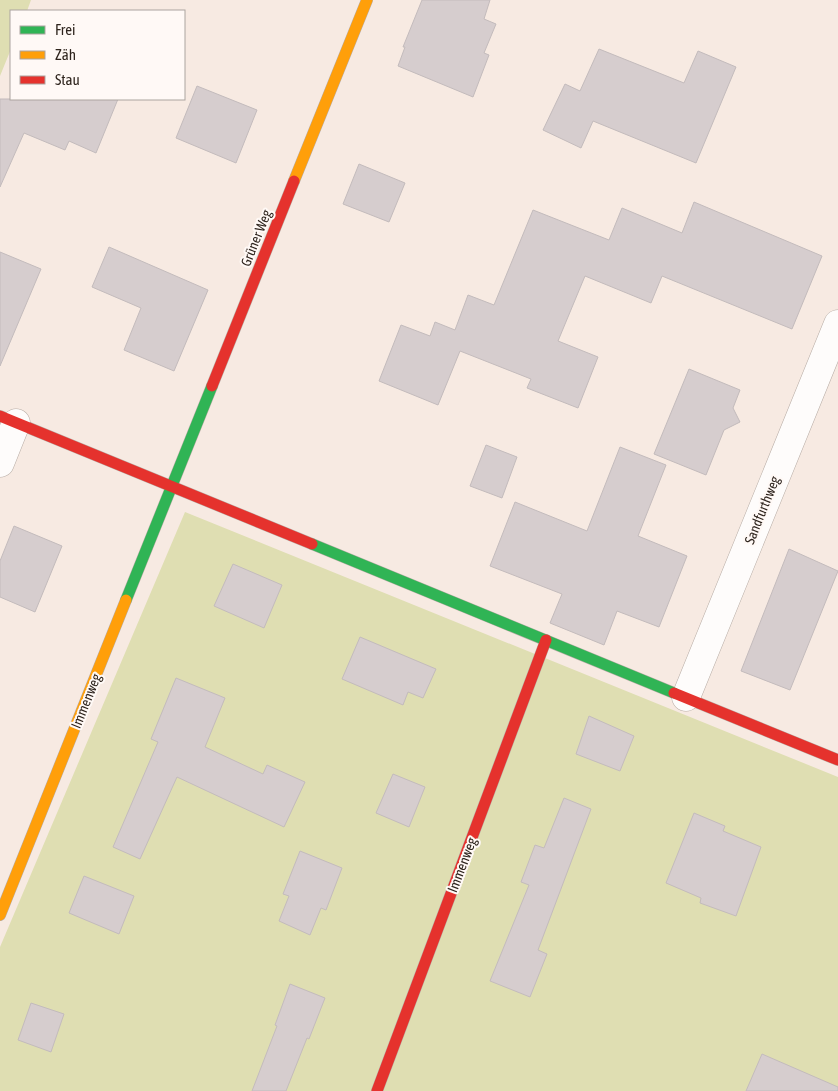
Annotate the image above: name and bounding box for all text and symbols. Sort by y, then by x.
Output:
legend [10,10,185,100]
text: Frei [55,21,75,38]
text: Zäh [55,46,76,63]
text: Stau [55,71,80,88]
street label: Grüner Weg [237,207,275,269]
street label: Sandfurthweg [741,474,783,546]
street label: Immenweg [68,671,104,731]
street label: Immenweg [444,835,480,895]

